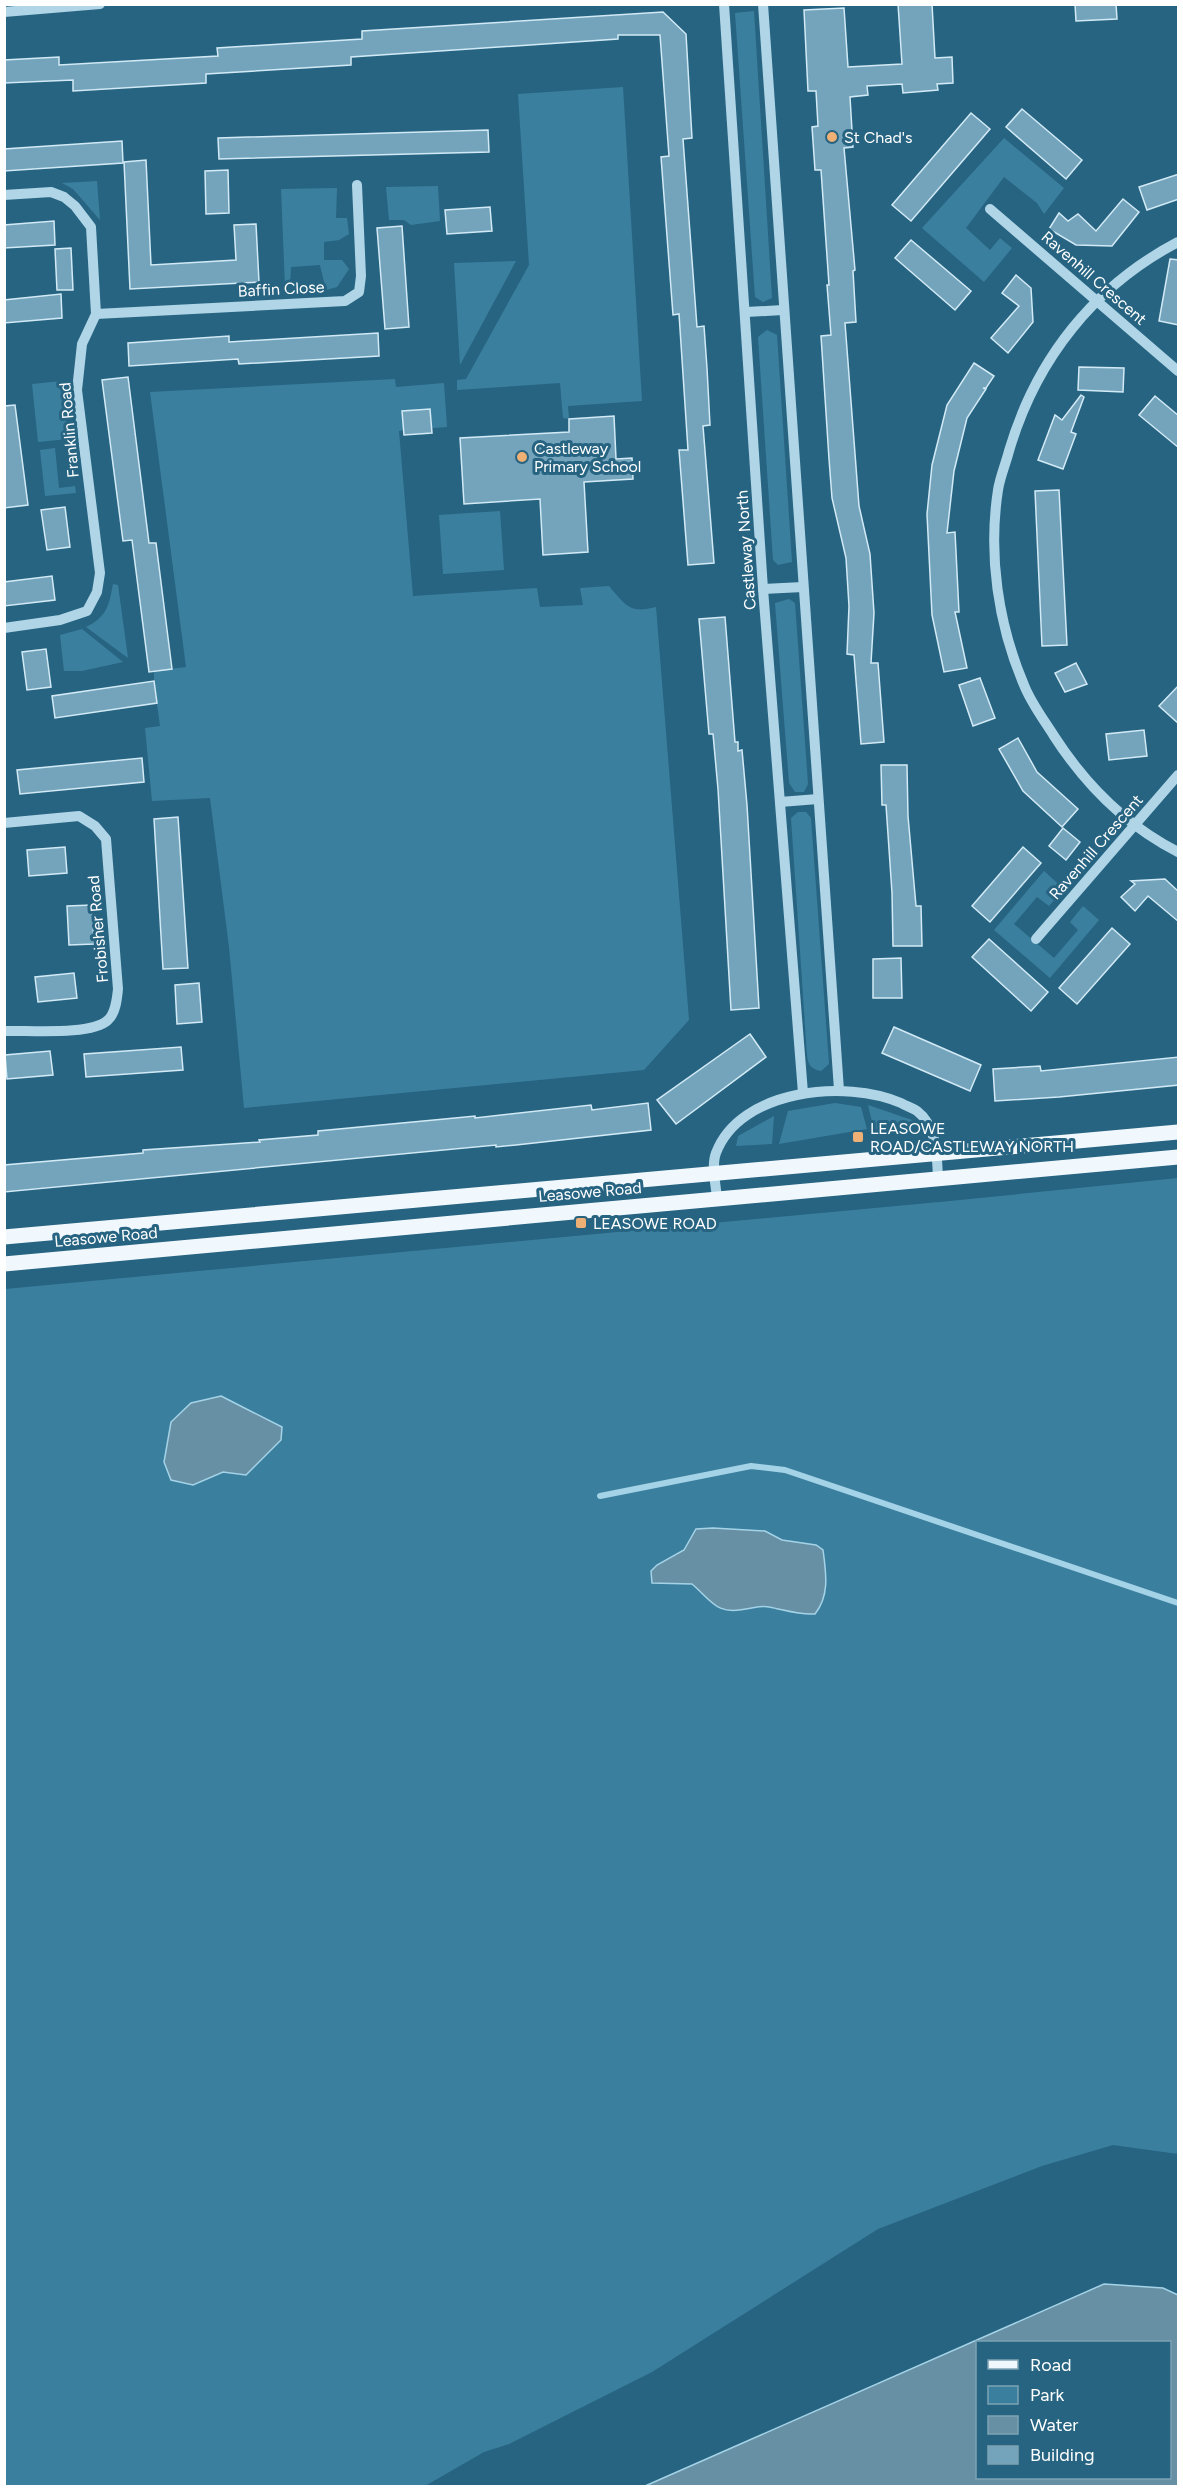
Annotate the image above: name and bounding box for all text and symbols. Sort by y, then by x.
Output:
place label: St Chad's [844,128,912,147]
marker: St Chad's [825,130,839,144]
street label: Ravenhill Crescent [1038,227,1150,329]
street label: Baffin Close [237,277,325,301]
street label: Franklin Road [55,381,83,479]
place label: Castleway Primary School [534,439,641,476]
marker: Castleway Primary School [515,450,529,464]
street label: Castleway North [732,489,760,611]
street label: Ravenhill Crescent [1045,791,1147,903]
street label: Frobisher Road [84,875,112,983]
place label: LEASOWE ROAD/CASTLEWAY NORTH [870,1119,1074,1156]
marker: LEASOWE ROAD/CASTLEWAY NORTH [851,1130,865,1144]
street label: Leasowe Road [538,1178,642,1206]
place label: LEASOWE ROAD [593,1214,717,1233]
marker: LEASOWE ROAD [574,1216,588,1230]
street label: Leasowe Road [54,1223,158,1251]
legend [976,2341,1171,2479]
text: Road [1030,2354,1071,2376]
text: Park [1030,2384,1065,2406]
text: Water [1030,2414,1078,2436]
text: Building [1030,2444,1095,2466]

